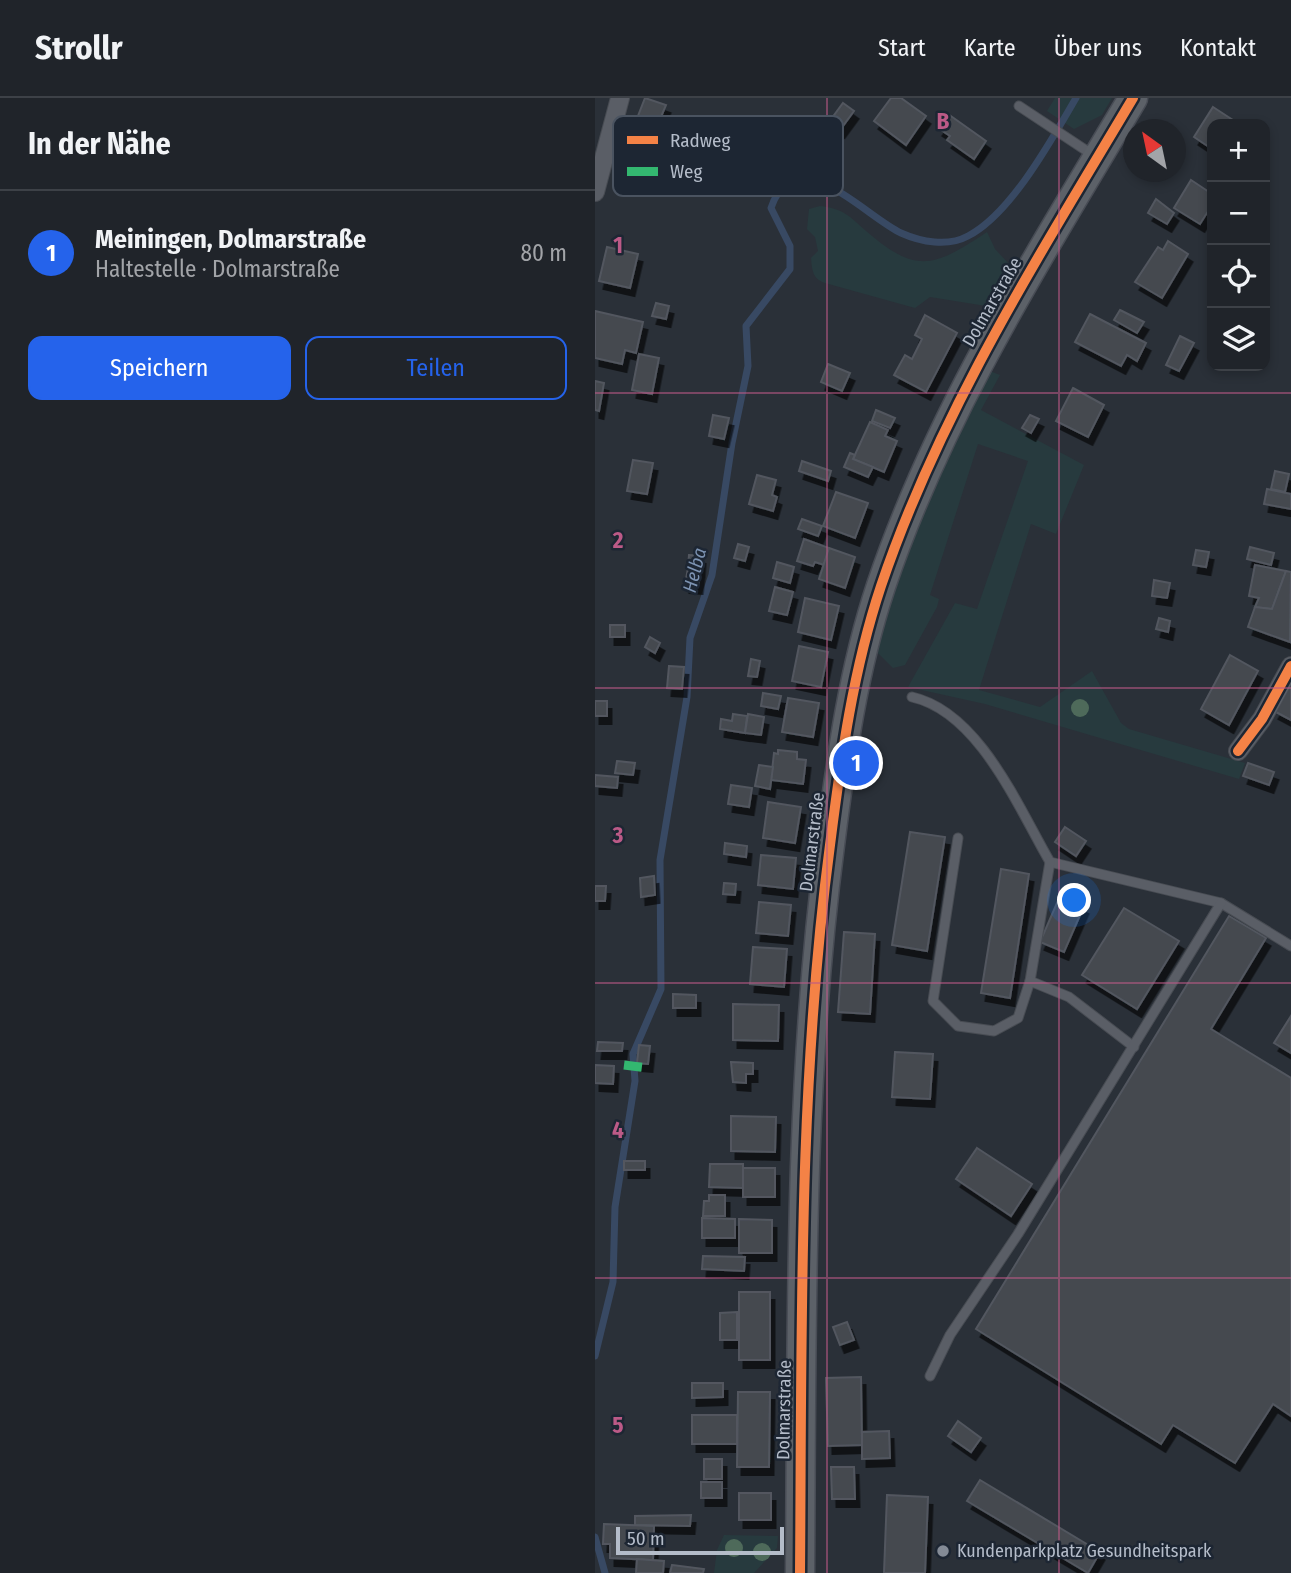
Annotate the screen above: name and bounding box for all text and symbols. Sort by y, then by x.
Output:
text: Strollr [35,28,123,68]
text: Start [878,34,926,62]
text: Karte [964,34,1016,62]
text: Über uns [1054,34,1142,62]
text: Kontakt [1180,34,1256,62]
text: B [937,107,950,135]
legend [613,116,843,196]
north arrow [1123,119,1186,182]
map controls [1207,119,1270,371]
button: + [1207,119,1270,182]
text: In der Nähe [28,126,171,162]
text: Radweg [670,129,730,152]
text: Weg [670,160,702,183]
button: − [1207,182,1270,245]
text: Meiningen, Dolmarstraße [95,224,366,255]
text: 1 [613,231,623,259]
text: 1 [46,239,56,267]
text: 80 m [520,239,567,267]
button: locate [1207,245,1270,308]
street label: Dolmarstraße [957,253,1027,351]
text: Haltestelle · Dolmarstraße [95,255,340,283]
button: layers [1207,308,1270,371]
button: Speichern [28,336,291,400]
button: Teilen [305,336,567,400]
text: 2 [612,526,624,554]
water label: Helba [678,545,711,595]
pin: 1 [833,737,879,789]
street label: Dolmarstraße [795,791,829,893]
text: 3 [612,821,624,849]
your location [1057,883,1091,917]
text: 4 [612,1116,624,1144]
street label: Dolmarstraße [772,1360,796,1460]
text: 5 [612,1411,624,1439]
scale bar [616,1524,784,1556]
text: 50 m [627,1527,665,1550]
place label: Kundenparkplatz Gesundheitspark [957,1540,1212,1562]
marker: Kundenparkplatz Gesundheitspark [935,1543,951,1559]

